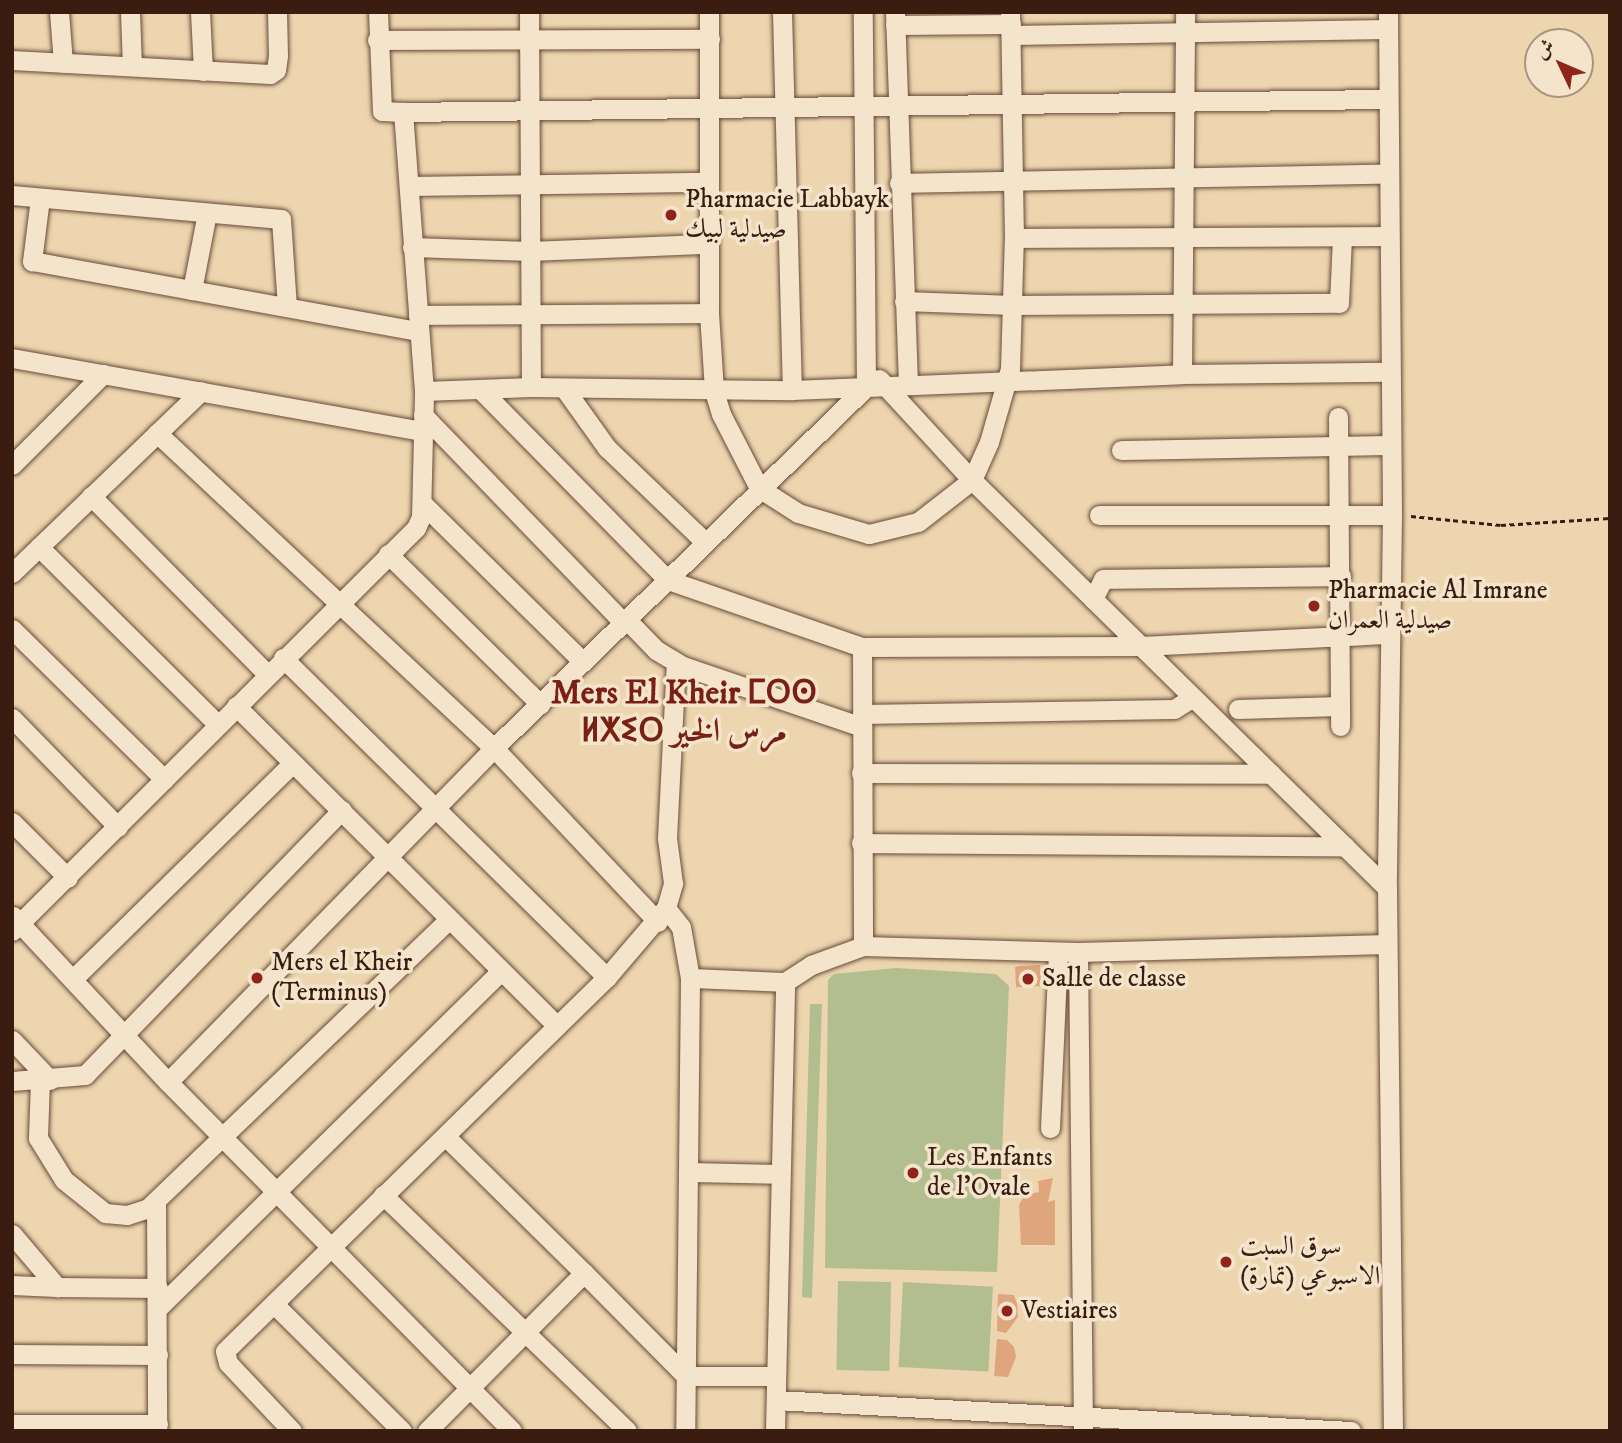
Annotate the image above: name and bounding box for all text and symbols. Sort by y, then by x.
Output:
north arrow [1524,28,1594,98]
text: ش [1530,35,1560,64]
place label: Pharmacie Labbayk صيدلية لبيك [685,184,889,246]
marker: Pharmacie Labbayk صيدلية لبيك [663,207,679,223]
place label: Pharmacie Al Imrane صيدلية العمران [1328,575,1547,636]
marker: Pharmacie Al Imrane صيدلية العمران [1306,598,1322,614]
district label: Mers El Kheir ⵎⵔⵙ ⵍⵅⵉⵔ مرس الخير [551,674,817,752]
place label: Mers el Kheir (Terminus) [271,947,412,1009]
place label: Salle de classe [1042,963,1186,995]
marker: Mers el Kheir (Terminus) [249,970,265,986]
marker: Salle de classe [1020,971,1036,987]
place label: Les Enfants de l'Ovale [927,1142,1053,1204]
marker: Les Enfants de l'Ovale [905,1165,921,1181]
place label: سوق السبت الاسبوعي (تمارة) [1240,1231,1380,1292]
marker: سوق السبت الاسبوعي (تمارة) [1218,1254,1234,1270]
place label: Vestiaires [1021,1295,1117,1327]
marker: Vestiaires [999,1303,1015,1319]

